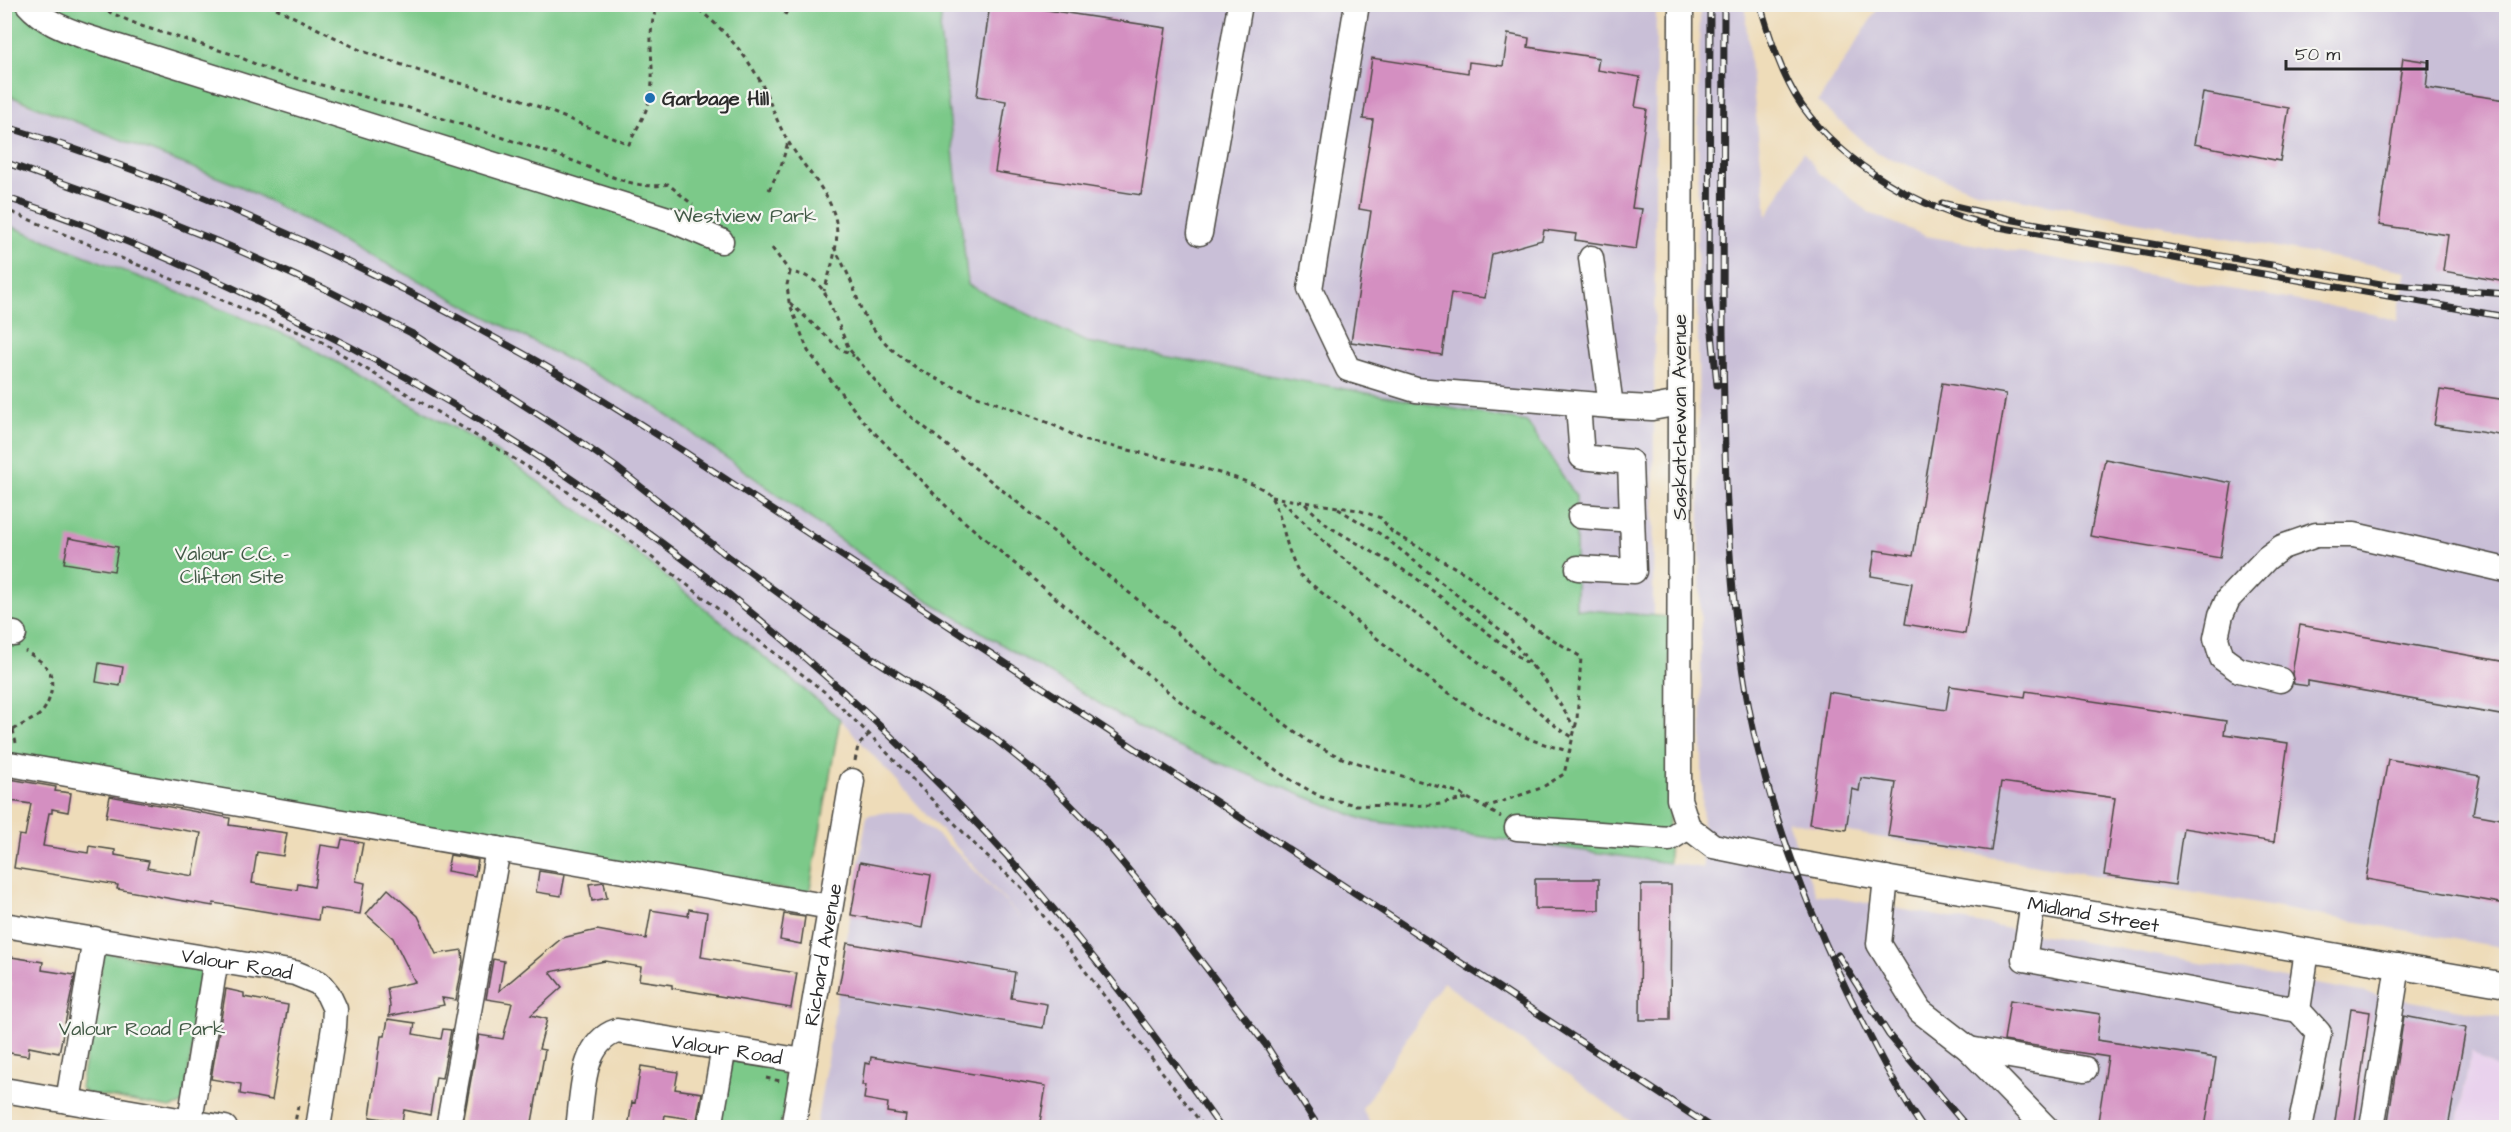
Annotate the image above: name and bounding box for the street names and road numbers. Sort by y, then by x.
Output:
street label: Saskatchewan Avenue [1666,314,1694,520]
street label: Richard Avenue [798,881,849,1028]
street label: Midland Street [2025,890,2161,940]
street label: Valour Road [179,941,294,987]
street label: Valour Road [669,1027,784,1072]

